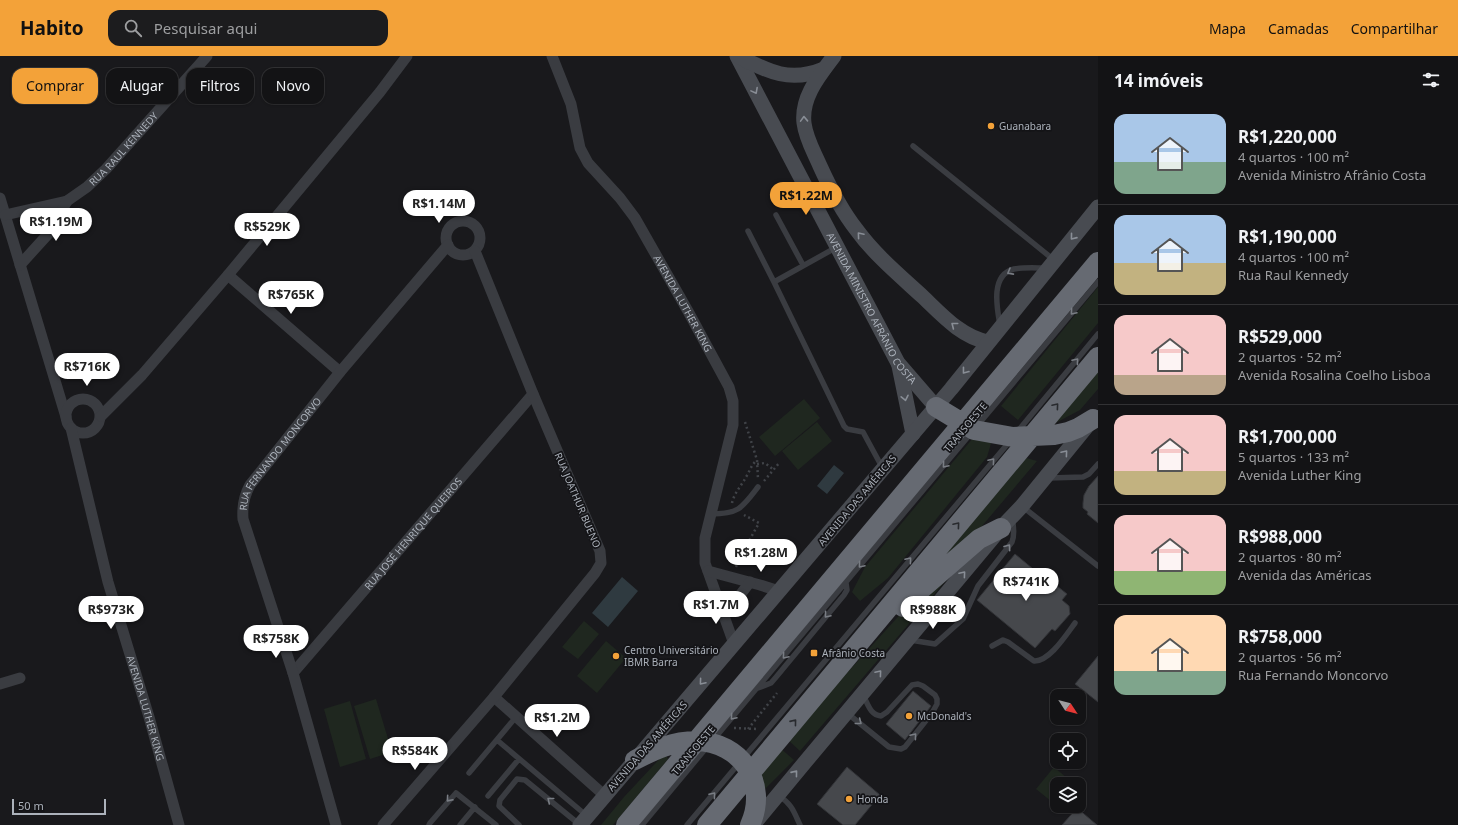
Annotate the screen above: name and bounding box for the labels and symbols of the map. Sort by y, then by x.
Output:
one-way arrow [751,86,758,94]
street label: RUA RAUL KENNEDY [86,109,161,189]
one-way arrow [800,116,809,122]
place label: Guanabara [999,119,1051,133]
marker: Guanabara [986,121,996,131]
pin: R$1.22M [769,182,843,216]
pin: R$1.14M [402,190,476,224]
pin: R$1.19M [19,208,93,242]
pin: R$529K [234,213,300,247]
street label: AVENIDA MINISTRO AFRÂNIO COSTA [824,230,920,387]
one-way arrow [858,232,865,239]
one-way arrow [1071,233,1078,240]
street label: AVENIDA LUTHER KING [650,252,716,354]
one-way arrow [1007,268,1014,275]
pin: R$765K [258,281,324,315]
one-way arrow [1071,307,1078,314]
one-way arrow [951,322,958,329]
pin: R$716K [54,353,120,387]
one-way arrow [1071,358,1078,366]
one-way arrow [963,367,970,374]
street label: RUA FERNANDO MONCORVO [236,394,324,511]
one-way arrow [901,395,909,402]
street label: TRANSOESTE [940,399,990,455]
one-way arrow [1052,404,1059,411]
street label: RUA JOATHUR BUENO [552,450,605,550]
street label: AVENIDA DAS AMÉRICAS [815,451,900,549]
one-way arrow [1060,451,1067,458]
one-way arrow [988,458,995,465]
one-way arrow [942,460,949,468]
street label: RUA JOSÉ HENRIQUE QUEIROS [361,474,466,593]
one-way arrow [953,522,960,529]
pin: R$1.28M [724,539,798,573]
one-way arrow [1003,545,1010,552]
one-way arrow [904,558,911,565]
one-way arrow [859,560,866,567]
pin: R$741K [993,568,1059,602]
one-way arrow [958,571,965,578]
pin: R$1.7M [683,591,749,625]
pin: R$973K [78,596,144,630]
pin: R$988K [900,596,966,630]
one-way arrow [825,611,832,618]
pin: R$758K [243,625,309,659]
place label: Centro Universitário IBMR Barra [624,643,719,669]
place label: Afrânio Costa [822,646,885,660]
marker: Afrânio Costa [809,648,819,658]
marker: Centro Universitário IBMR Barra [611,651,621,661]
one-way arrow [782,651,789,658]
street label: AVENIDA LUTHER KING [124,654,168,762]
one-way arrow [874,671,881,678]
one-way arrow [699,677,706,684]
north arrow [1050,689,1086,725]
street label: AVENIDA DAS AMÉRICAS [604,698,690,794]
pin: R$1.2M [524,704,590,738]
place label: McDonald's [917,709,972,723]
marker: McDonald's [904,711,914,721]
one-way arrow [730,713,737,720]
one-way arrow [855,718,862,725]
one-way arrow [789,720,796,727]
street label: TRANSOESTE [668,722,718,778]
one-way arrow [910,734,917,741]
pin: R$584K [382,737,448,771]
one-way arrow [791,770,798,777]
place label: Honda [857,792,888,806]
one-way arrow [708,793,715,800]
one-way arrow [447,794,454,802]
marker: Honda [844,794,854,804]
scale bar [12,797,106,816]
one-way arrow [547,798,554,805]

